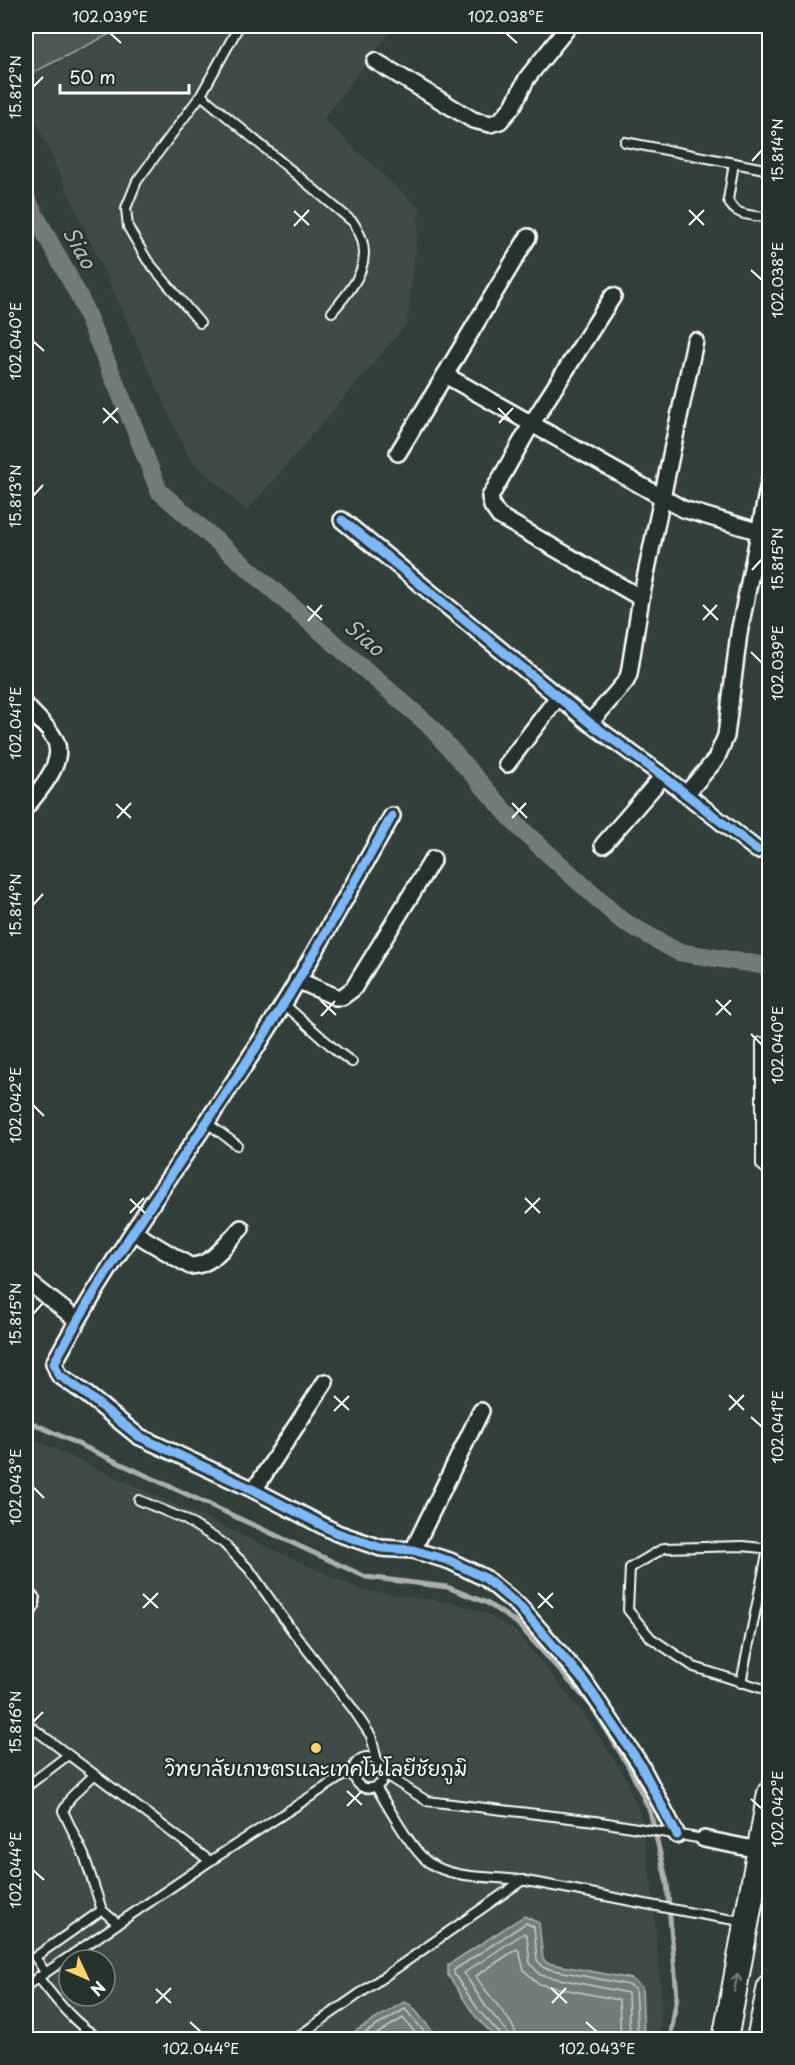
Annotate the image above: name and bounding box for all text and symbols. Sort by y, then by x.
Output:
text: 102.039°E [72,4,148,27]
text: 102.038°E [468,4,544,27]
text: 15.812°N [3,55,26,119]
scale bar [60,57,189,95]
text: 50 m [69,63,116,90]
text: 15.814°N [765,118,788,182]
water label: Siao [56,220,106,275]
text: 102.038°E [765,242,788,318]
text: 102.040°E [3,302,26,380]
text: 15.813°N [3,464,26,528]
text: 15.815°N [765,527,788,591]
water label: Siao [338,610,393,664]
text: 102.039°E [765,625,788,701]
text: 102.041°E [3,686,26,760]
text: 15.814°N [3,873,26,937]
text: 102.040°E [765,1006,788,1084]
text: 102.042°E [3,1066,26,1144]
text: 15.815°N [3,1282,26,1346]
text: 102.041°E [765,1390,788,1464]
text: 102.043°E [3,1449,26,1525]
text: 15.816°N [3,1691,26,1753]
marker: วิทยาลัยเกษตรและเทคโนโลยีชัยภูมิ [309,1741,323,1755]
place label: วิทยาลัยเกษตรและเทคโนโลยีชัยภูมิ [165,1753,467,1785]
text: 102.042°E [765,1770,788,1848]
text: 102.044°E [3,1831,26,1909]
north arrow [57,1948,117,2008]
one-way arrow [731,1973,742,1992]
text: N [85,1976,112,2002]
text: 102.044°E [162,2036,240,2059]
text: 102.043°E [559,2036,635,2059]

